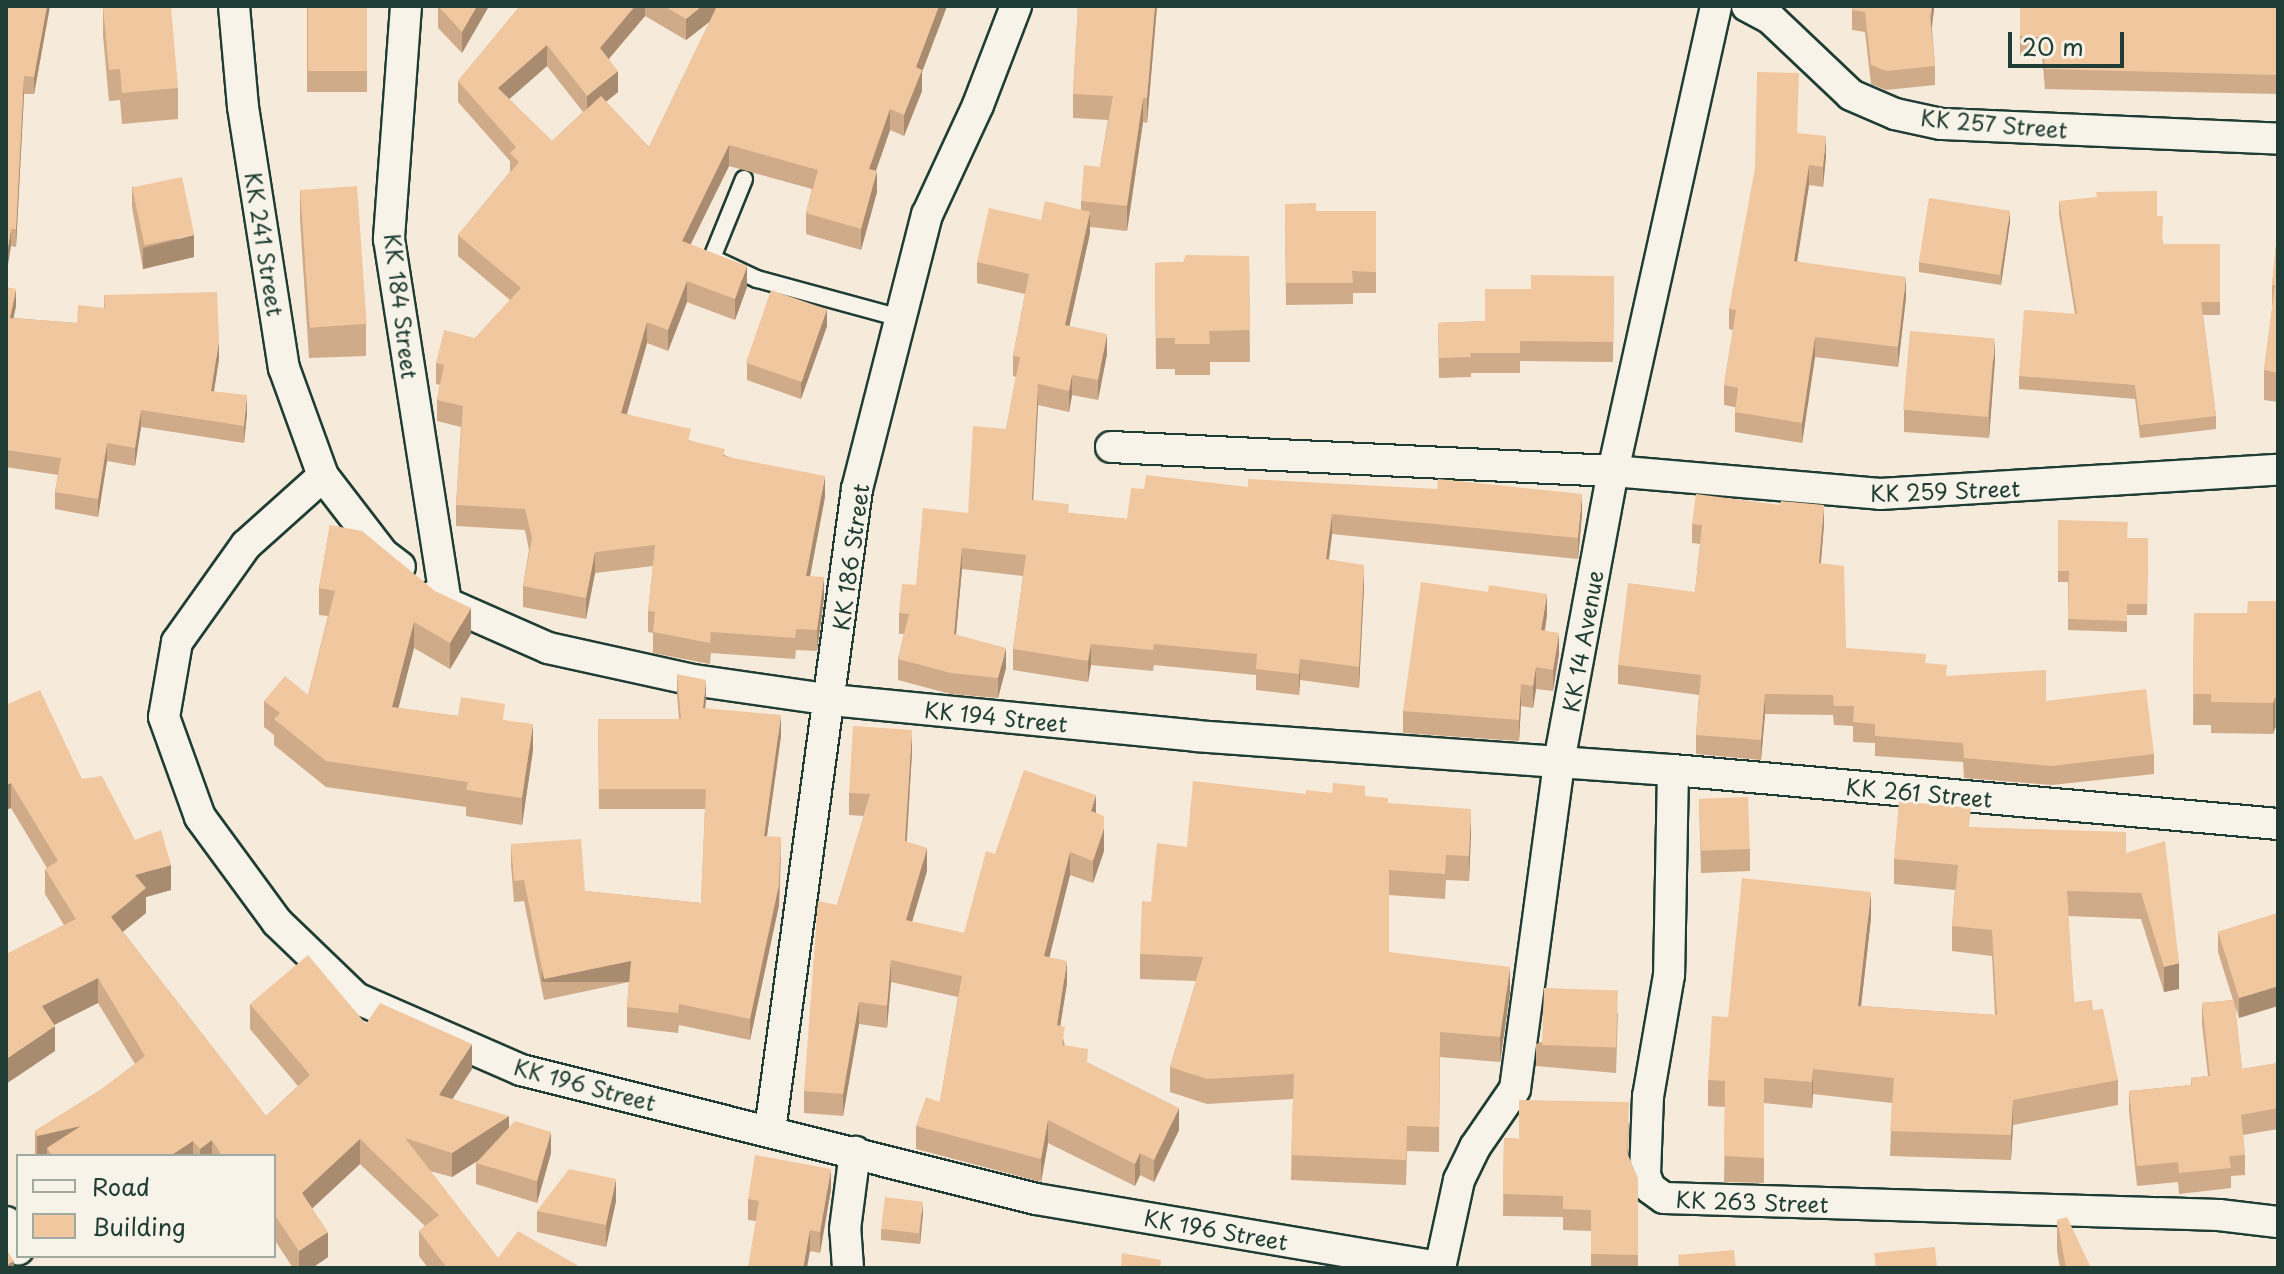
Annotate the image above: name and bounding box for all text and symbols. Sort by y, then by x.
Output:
scale bar [2012,16,2128,66]
text: 20 m [2022,28,2084,64]
street label: KK 257 Street [1917,103,2071,143]
street label: KK 241 Street [240,168,290,320]
street label: KK 184 Street [380,230,424,382]
street label: KK 259 Street [1868,474,2022,506]
street label: KK 186 Street [827,481,873,633]
street label: KK 14 Avenue [1556,567,1608,715]
street label: KK 194 Street [921,695,1071,737]
street label: KK 261 Street [1843,772,1995,812]
street label: KK 196 Street [510,1052,660,1116]
legend [16,1154,276,1258]
text: Road [92,1168,150,1204]
street label: KK 263 Street [1674,1185,1830,1217]
street label: KK 196 Street [1141,1203,1291,1255]
text: Building [92,1208,186,1244]

